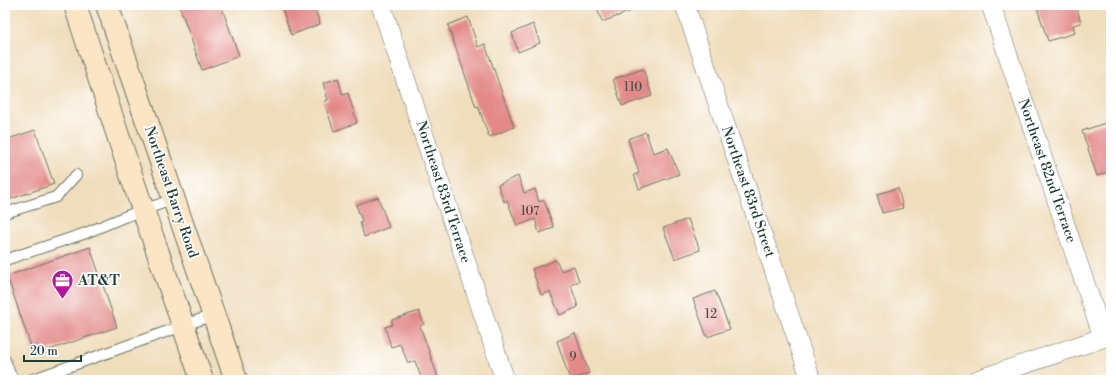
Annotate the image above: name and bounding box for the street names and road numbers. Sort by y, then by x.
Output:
street label: Northeast 82nd Terrace [1014,97,1080,245]
street label: Northeast 83rd Terrace [411,119,475,265]
street label: Northeast Barry Road [140,124,202,260]
street label: Northeast 83rd Street [717,124,779,260]

